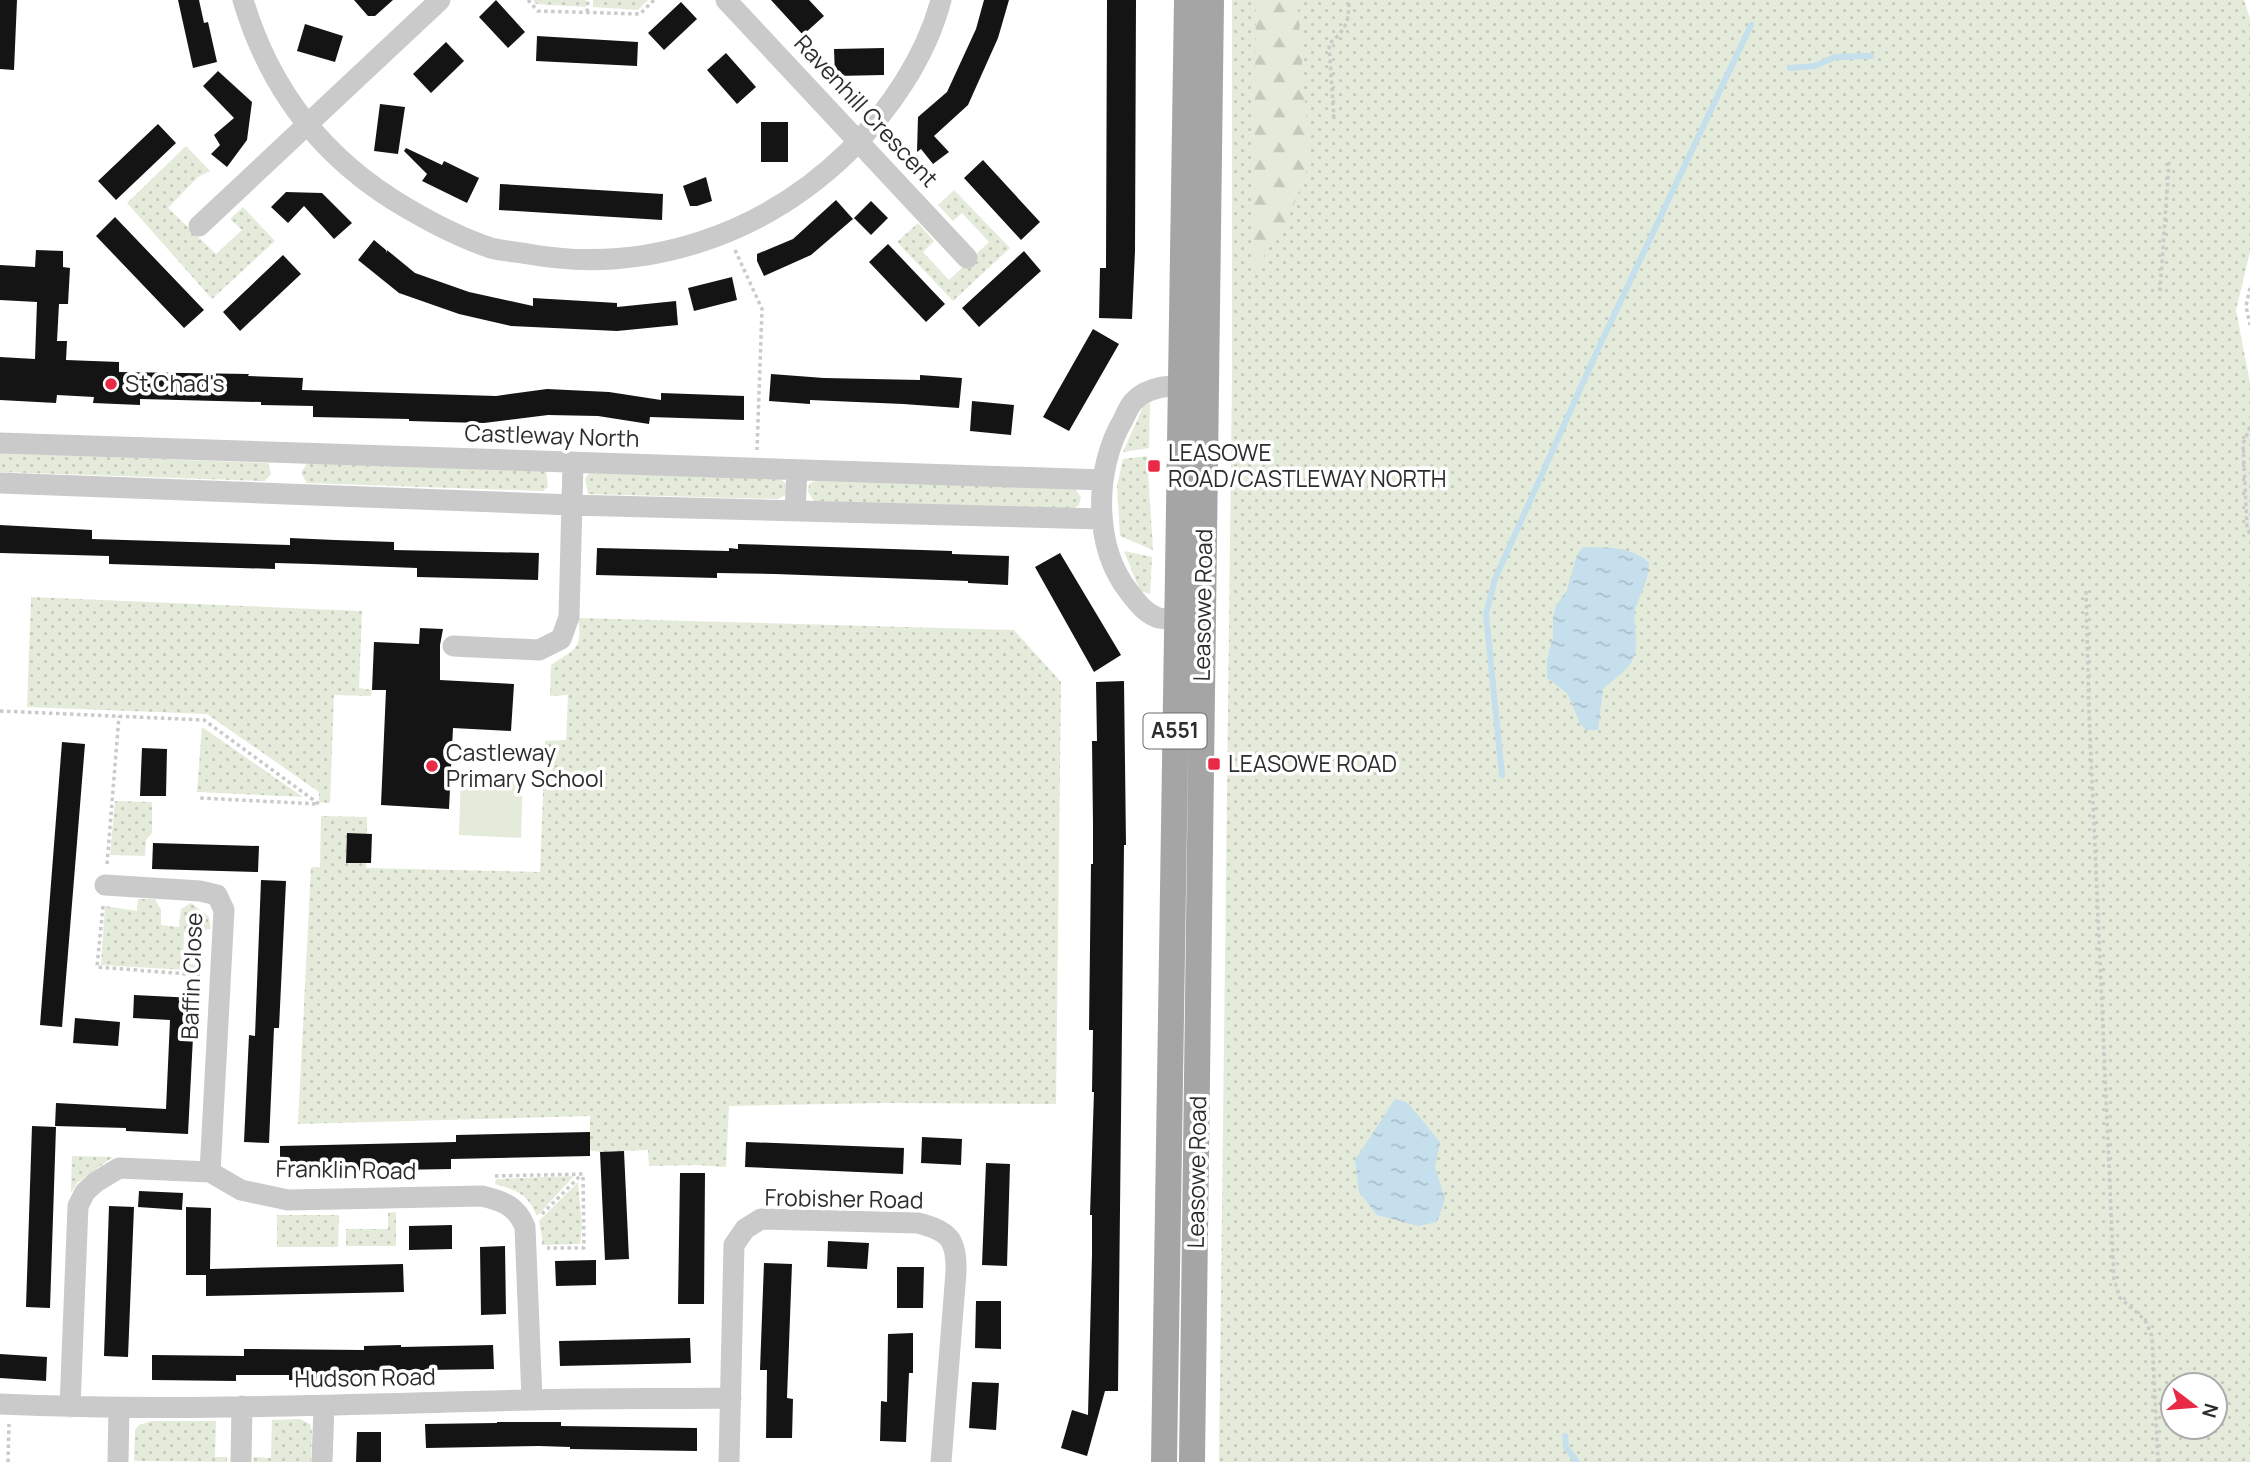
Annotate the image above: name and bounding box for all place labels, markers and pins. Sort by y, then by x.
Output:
place label: St Chad's [125,367,225,399]
marker: St Chad's [103,376,119,392]
place label: LEASOWE ROAD/CASTLEWAY NORTH [1168,436,1446,494]
marker: LEASOWE ROAD/CASTLEWAY NORTH [1146,458,1162,474]
place label: Castleway Primary School [446,736,604,794]
place label: LEASOWE ROAD [1228,747,1397,779]
marker: LEASOWE ROAD [1206,756,1222,772]
marker: Castleway Primary School [424,758,440,774]

